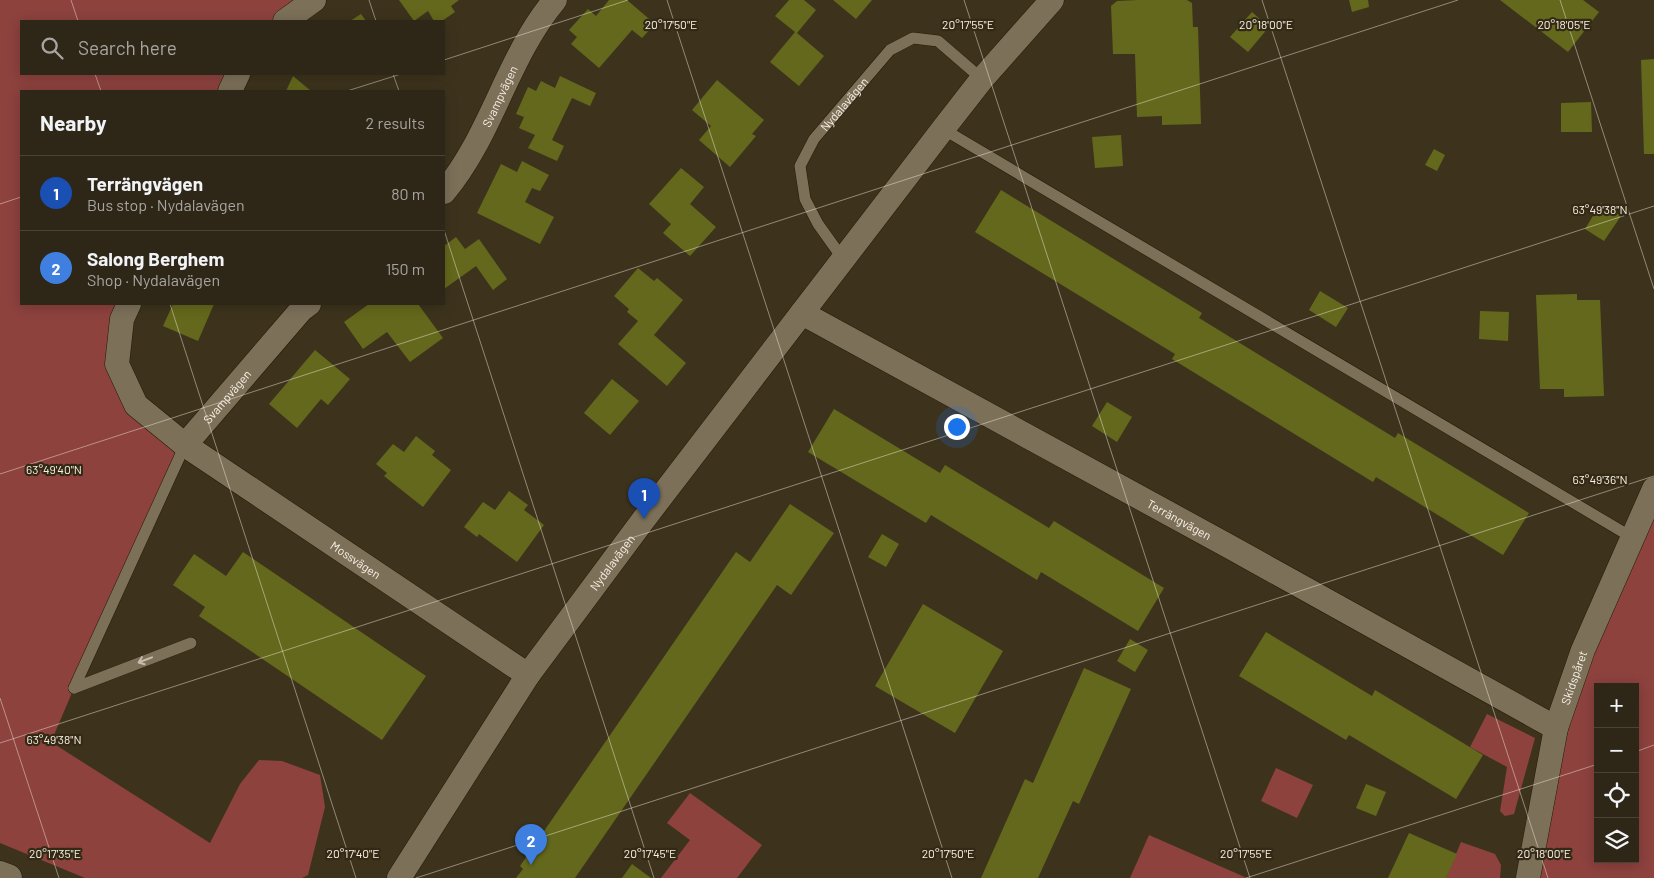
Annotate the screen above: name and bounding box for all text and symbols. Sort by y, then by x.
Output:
text: 20°17'50"E [645,17,697,31]
text: 20°17'55"E [942,17,994,31]
text: 20°18'00"E [1239,17,1293,31]
text: 20°18'05"E [1537,17,1591,31]
search box [20,20,445,75]
icon: search [38,34,66,62]
text: Search here [78,36,177,59]
street label: Svampvägen [479,63,520,129]
street label: Nydalavägen [817,74,871,134]
text: Nearby [40,110,106,135]
text: 2 results [366,113,425,132]
text: Terrängvägen [87,172,203,195]
text: 1 [53,184,59,203]
text: 80 m [391,184,425,203]
text: Bus stop · Nydalavägen [87,195,245,214]
text: 63°49'38"N [1572,202,1628,216]
text: Salong Berghem [87,247,224,270]
text: 2 [52,259,60,278]
text: 150 m [386,259,425,278]
text: Shop · Nydalavägen [87,270,220,289]
street label: Svampvägen [200,367,254,426]
your location [944,414,970,440]
text: 63°49'40"N [26,462,82,476]
text: 63°49'36"N [1572,472,1628,486]
pin: 1 [628,478,660,519]
street label: Terrängvägen [1145,496,1214,542]
street label: Nydalavägen [587,532,637,593]
street label: Mossvägen [328,538,383,581]
street label: Skidspåret [1558,649,1589,706]
one-way arrow [138,656,153,665]
map controls [1594,683,1639,863]
button: + [1594,683,1639,728]
button: − [1594,728,1639,773]
text: 63°49'38"N [26,732,82,746]
button: locate [1594,773,1639,818]
button: layers [1594,818,1639,863]
pin: 2 [515,824,547,865]
text: 20°17'35"E [29,846,81,860]
text: 20°17'40"E [327,846,379,860]
text: 20°17'45"E [624,846,676,860]
text: 20°17'50"E [922,846,974,860]
text: 20°17'55"E [1220,846,1272,860]
text: 20°18'00"E [1517,846,1571,860]

